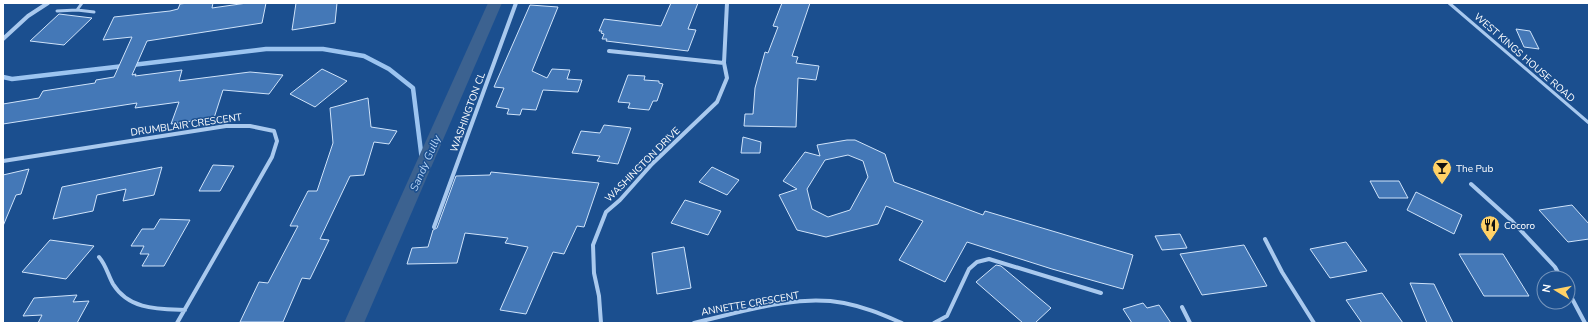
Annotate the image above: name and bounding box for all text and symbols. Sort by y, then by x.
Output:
street label: WEST KINGS HOUSE ROAD [1471,10,1578,106]
street label: WASHINGTON CL [447,70,489,154]
street label: DRUMBLAIR CRESCENT [130,110,243,140]
street label: WASHINGTON DRIVE [602,124,684,205]
water label: Sandy Gully [406,132,445,194]
bar icon: The Pub [1431,157,1453,185]
place label: The Pub [1456,162,1493,176]
restaurant icon: Cocoro [1479,214,1501,242]
place label: Cocoro [1504,219,1536,233]
north arrow [1536,270,1576,310]
text: N [1539,283,1555,294]
street label: ANNETTE CRESCENT [700,288,800,320]

